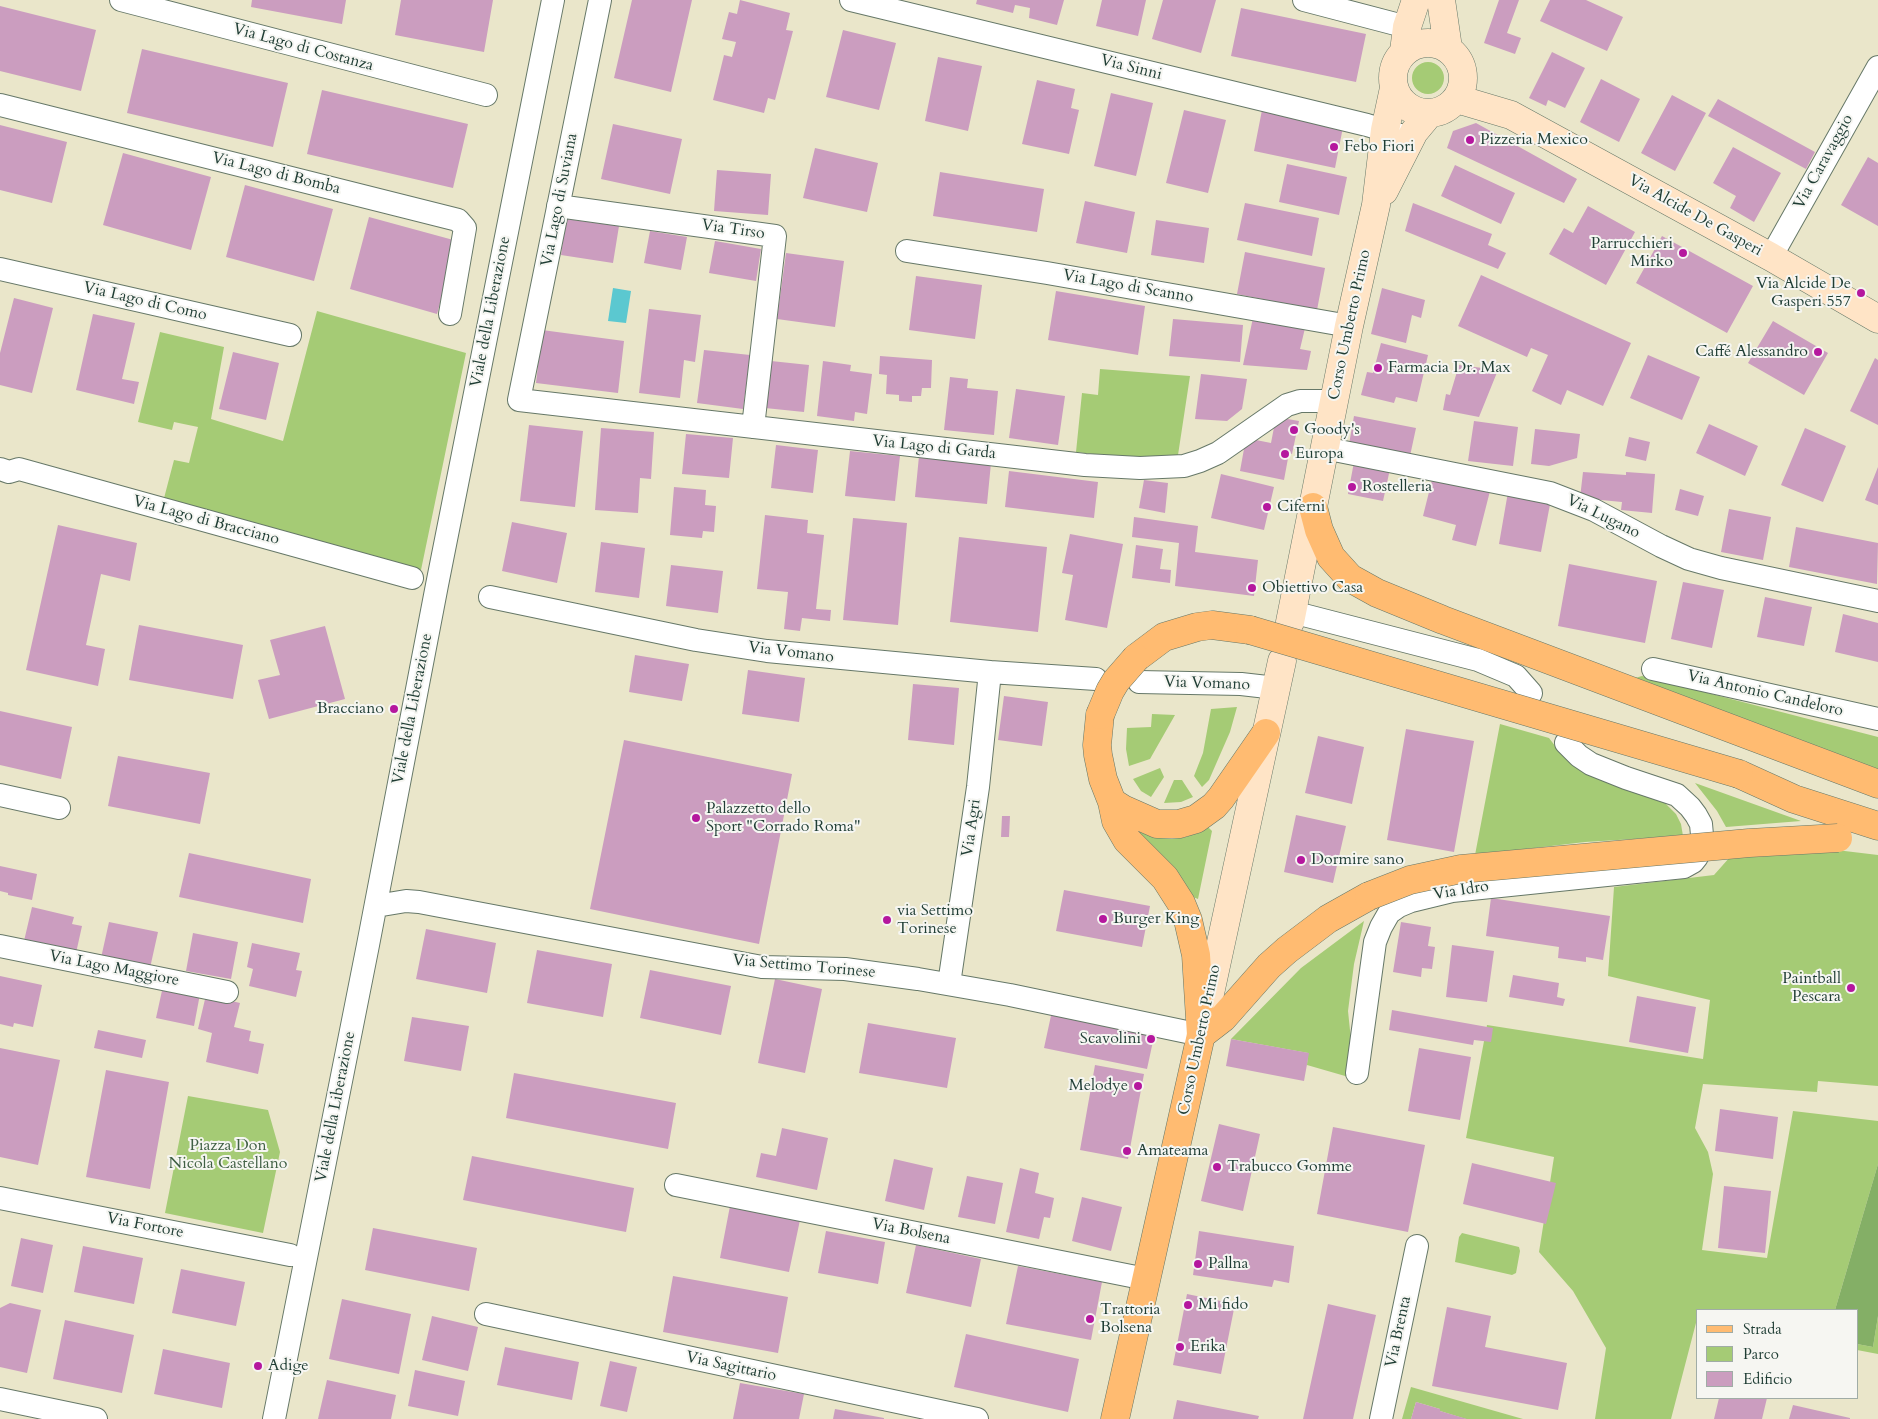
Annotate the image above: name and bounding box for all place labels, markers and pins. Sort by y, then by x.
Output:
place label: Pizzeria Mexico [1480,130,1588,150]
marker: Pizzeria Mexico [1464,134,1476,146]
place label: Febo Fiori [1344,137,1415,157]
marker: Febo Fiori [1328,141,1340,153]
place label: Parrucchieri Mirko [1591,234,1673,272]
marker: Parrucchieri Mirko [1677,247,1689,259]
place label: Via Alcide De Gasperi 557 [1756,274,1851,312]
marker: Via Alcide De Gasperi 557 [1855,287,1867,299]
place label: Caffé Alessandro [1695,342,1808,362]
marker: Caffé Alessandro [1812,346,1824,358]
place label: Farmacia Dr. Max [1388,358,1510,378]
marker: Farmacia Dr. Max [1372,362,1384,374]
place label: Goody's [1304,420,1360,440]
marker: Goody's [1288,424,1300,436]
place label: Europa [1295,444,1344,464]
marker: Europa [1279,448,1291,460]
place label: Rostelleria [1362,477,1432,497]
marker: Rostelleria [1346,481,1358,493]
place label: Ciferni [1277,497,1325,517]
marker: Ciferni [1261,501,1273,513]
place label: Obiettivo Casa [1262,578,1363,598]
marker: Obiettivo Casa [1246,582,1258,594]
place label: Bracciano [317,699,384,719]
marker: Bracciano [388,703,400,715]
place label: Palazzetto dello Sport "Corrado Roma" [706,799,861,837]
marker: Palazzetto dello Sport "Corrado Roma" [690,812,702,824]
place label: Dormire sano [1311,850,1404,870]
marker: Dormire sano [1295,854,1307,866]
place label: via Settimo Torinese [897,901,973,939]
place label: Burger King [1113,909,1199,929]
marker: Burger King [1097,913,1109,925]
marker: via Settimo Torinese [881,914,893,926]
place label: Paintball Pescara [1782,969,1841,1007]
marker: Paintball Pescara [1845,982,1857,994]
place label: Scavolini [1080,1029,1141,1049]
marker: Scavolini [1145,1033,1157,1045]
place label: Melodye [1069,1076,1128,1096]
marker: Melodye [1132,1080,1144,1092]
place label: Amateama [1137,1141,1209,1161]
marker: Amateama [1121,1145,1133,1157]
place label: Trabucco Gomme [1227,1157,1352,1177]
marker: Trabucco Gomme [1211,1161,1223,1173]
place label: Pallna [1208,1254,1249,1274]
marker: Pallna [1192,1258,1204,1270]
place label: Mi fido [1198,1295,1248,1315]
marker: Mi fido [1182,1299,1194,1311]
place label: Trattoria Bolsena [1100,1300,1160,1338]
marker: Trattoria Bolsena [1084,1313,1096,1325]
place label: Erika [1190,1337,1226,1357]
marker: Erika [1174,1341,1186,1353]
place label: Adige [268,1356,309,1376]
marker: Adige [252,1360,264,1372]

